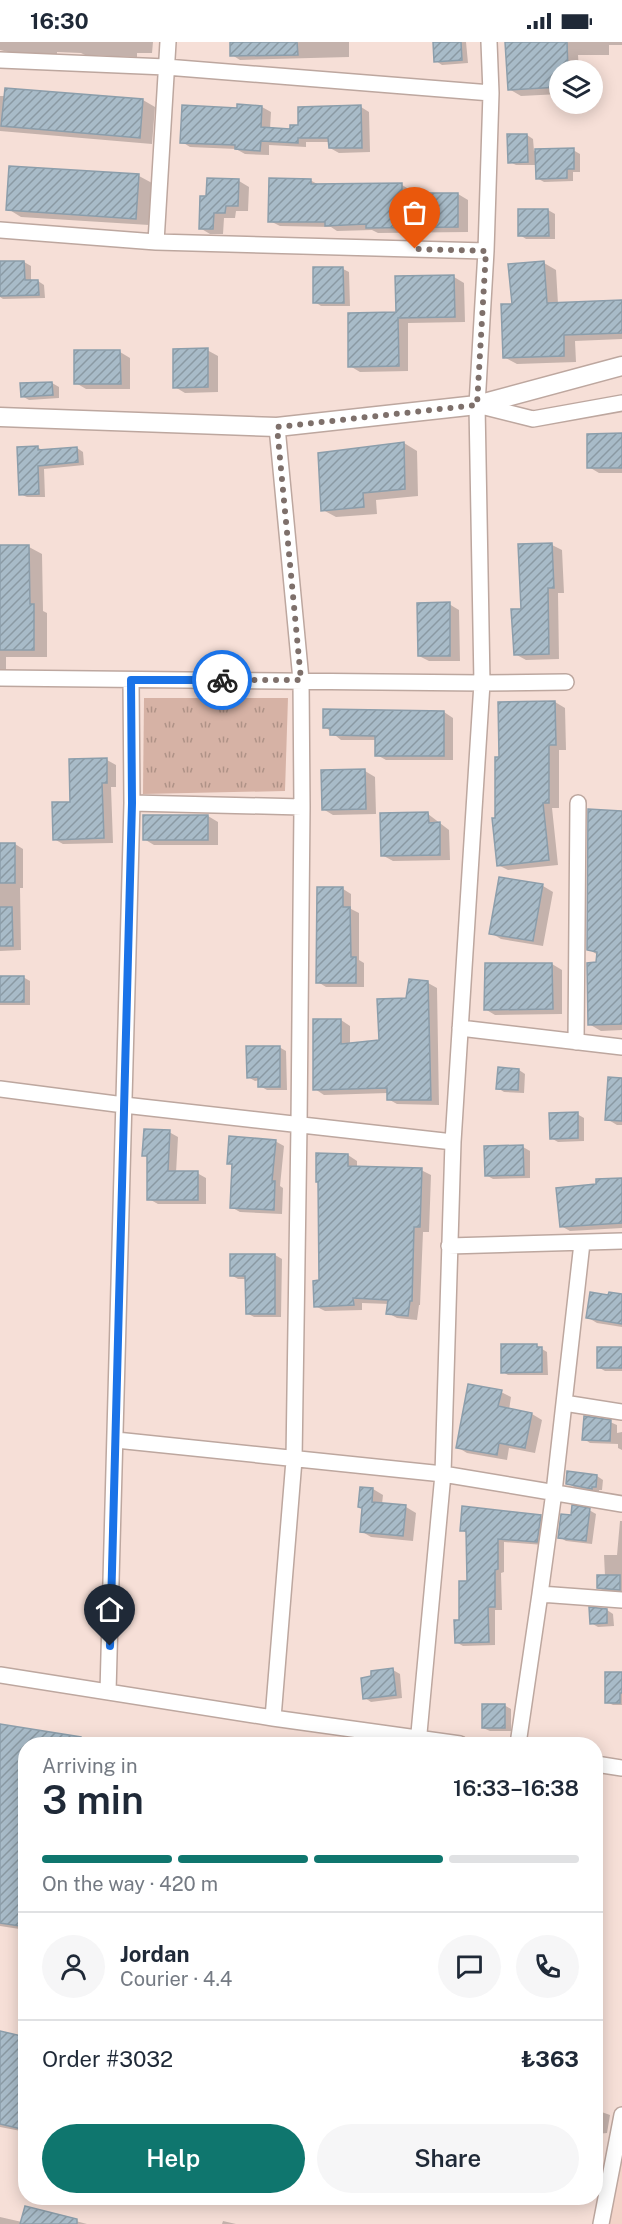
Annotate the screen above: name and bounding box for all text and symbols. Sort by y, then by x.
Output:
text: 16:30 [30,8,89,34]
map controls [549,60,603,114]
button: layers [549,60,603,114]
pin [389,187,440,249]
icon: bag [398,196,431,229]
courier [192,650,252,710]
icon: bike [206,664,239,697]
pin [84,1584,135,1646]
icon: home [93,1593,126,1626]
text: Arriving in [42,1754,137,1778]
text: 16:33–16:38 [453,1775,579,1801]
text: 3 min [42,1777,144,1823]
text: On the way · 420 m [42,1872,218,1896]
button: person [42,1935,105,1998]
button: chat [438,1935,501,1998]
button: phone [516,1935,579,1998]
text: Jordan [120,1941,189,1967]
text: Courier · 4.4 [120,1967,232,1991]
text: Order #3032 [42,2046,173,2072]
text: ₺363 [521,2046,579,2072]
button: Help [42,2124,305,2193]
button: Share [317,2124,579,2193]

